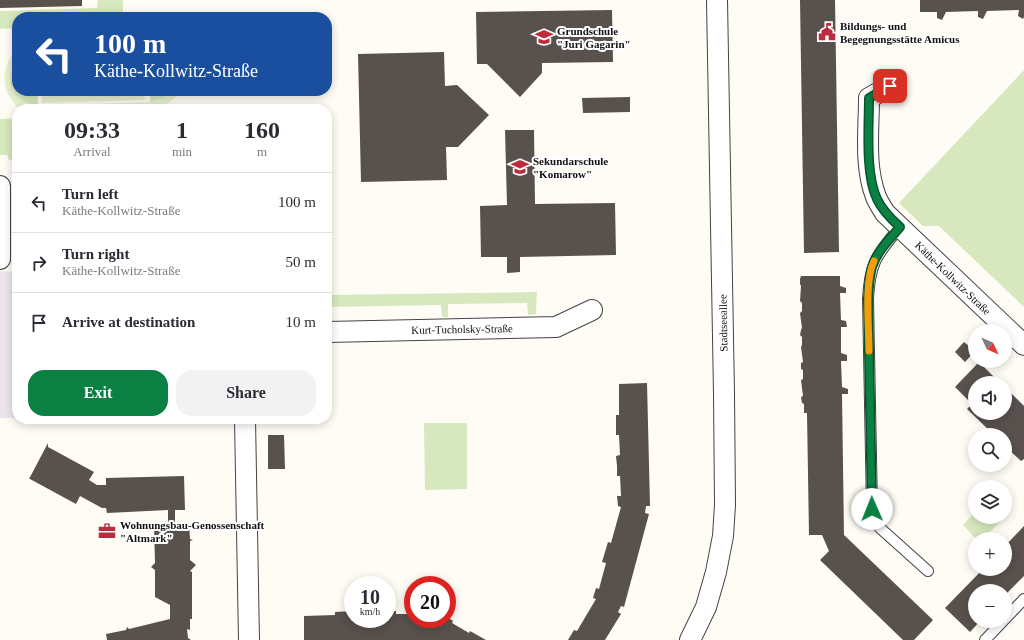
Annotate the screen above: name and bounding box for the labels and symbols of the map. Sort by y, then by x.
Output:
place label: Bildungs- und Begegnungsstätte Amicus [840,20,960,45]
public building icon: Bildungs- und Begegnungsstätte Amicus [817,22,837,42]
place label: Grundschule "Juri Gagarin" [557,25,631,50]
school or university icon: Grundschule "Juri Gagarin" [534,27,554,47]
pin [873,69,907,103]
place label: Sekundarschule "Komarow" [533,155,608,180]
school or university icon: Sekundarschule "Komarow" [510,157,530,177]
street label: Käthe-Kollwitz-Straße [913,239,993,317]
street label: Stadtseeallee [716,294,730,352]
street label: Kurt-Tucholsky-Straße [411,322,513,336]
north arrow [968,324,1012,368]
position arrow [851,488,893,530]
place label: Wohnungsbau-Genossenschaft "Altmark" [120,519,265,544]
office icon: Wohnungsbau-Genossenschaft "Altmark" [97,521,117,541]
speed limit sign: 20 [404,576,456,628]

